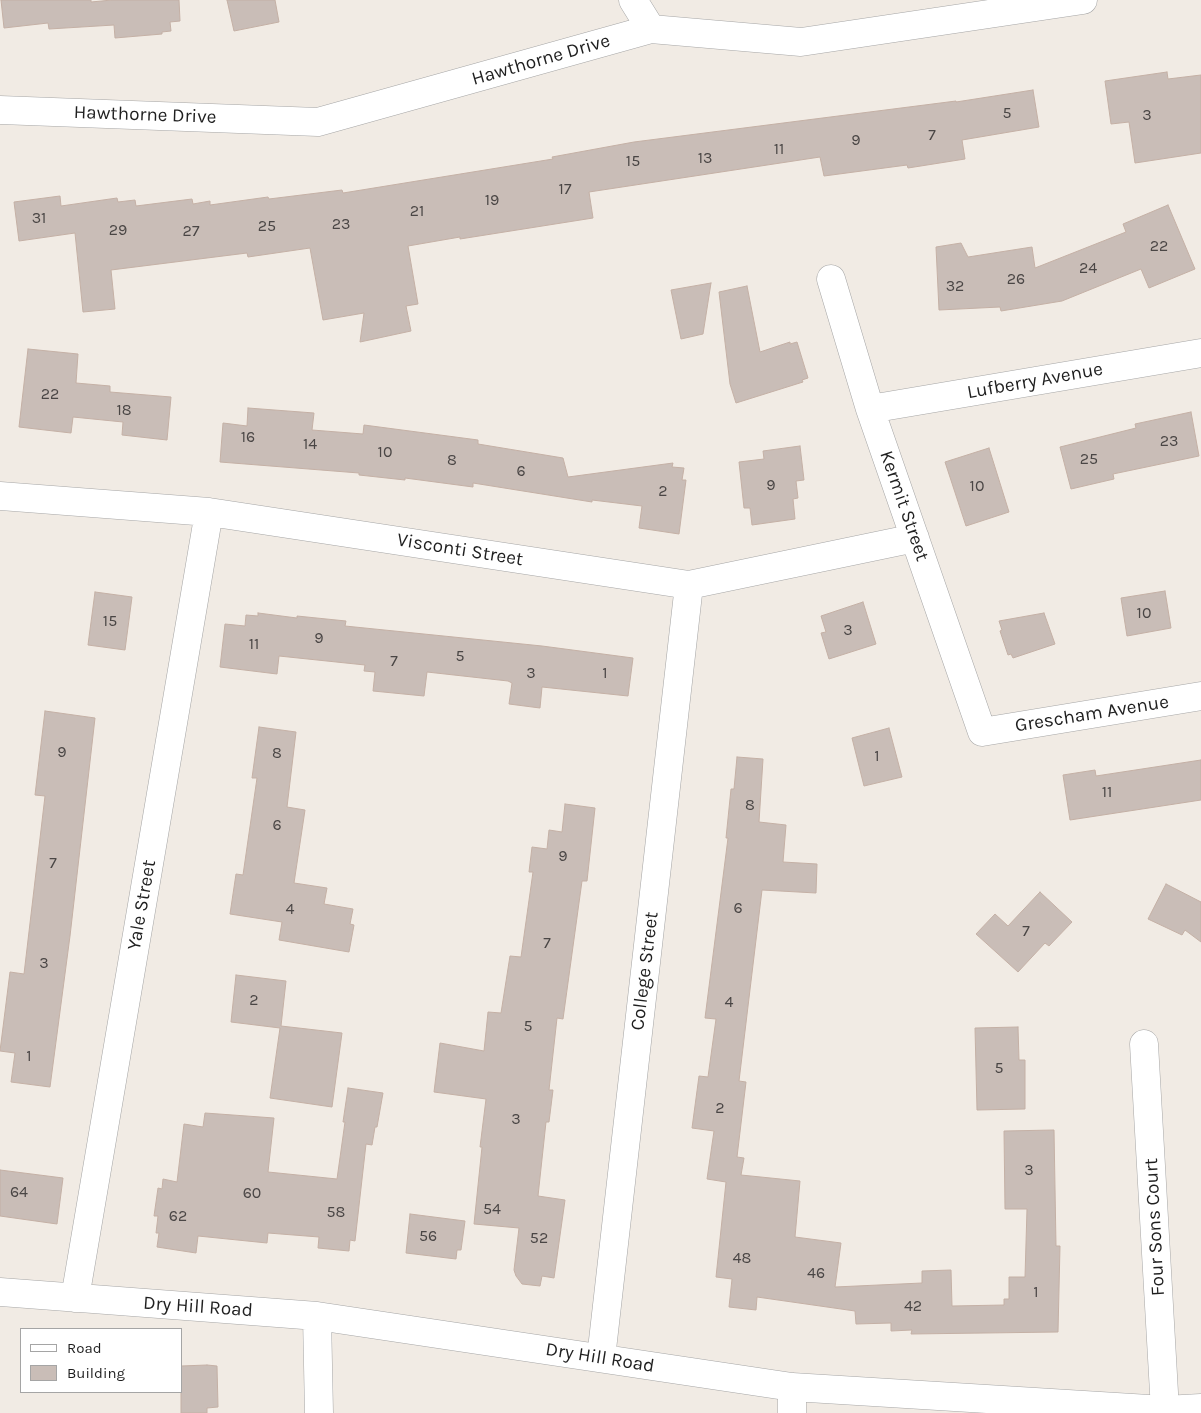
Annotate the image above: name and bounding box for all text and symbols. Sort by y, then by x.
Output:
street label: Hawthorne Drive [469,29,613,91]
street label: Hawthorne Drive [73,101,217,129]
house number: 5 [1002,103,1012,123]
house number: 3 [1142,105,1152,125]
house number: 7 [928,125,936,145]
house number: 9 [851,130,861,150]
house number: 11 [774,139,784,159]
house number: 13 [698,148,712,168]
house number: 15 [626,151,640,171]
house number: 17 [559,179,571,199]
house number: 19 [485,190,499,210]
house number: 21 [410,201,424,221]
house number: 31 [32,208,46,228]
house number: 23 [332,214,350,234]
house number: 25 [258,216,276,236]
house number: 29 [109,220,127,240]
house number: 27 [183,221,199,241]
house number: 22 [1150,236,1168,256]
house number: 24 [1079,258,1097,278]
house number: 26 [1007,269,1025,289]
house number: 32 [946,276,964,296]
street label: Lufberry Avenue [965,358,1105,404]
house number: 22 [41,384,59,404]
house number: 18 [116,400,132,420]
house number: 16 [241,427,255,447]
house number: 23 [1160,431,1178,451]
house number: 14 [303,434,317,454]
house number: 10 [378,442,392,462]
street label: Kermit Street [874,448,934,564]
house number: 25 [1080,449,1098,469]
house number: 8 [447,450,457,470]
house number: 6 [516,461,526,481]
house number: 9 [766,475,776,495]
house number: 10 [970,476,984,496]
house number: 2 [658,481,668,501]
street label: Visconti Street [395,529,525,571]
house number: 10 [1137,603,1151,623]
house number: 15 [103,611,117,631]
house number: 3 [843,620,853,640]
house number: 9 [314,628,324,648]
house number: 11 [249,634,259,654]
house number: 5 [455,646,465,666]
house number: 7 [390,651,398,671]
house number: 3 [526,663,536,683]
house number: 1 [602,663,608,683]
street label: Grescham Avenue [1013,691,1171,737]
house number: 9 [57,742,67,762]
house number: 8 [272,743,282,763]
house number: 1 [874,746,880,766]
house number: 11 [1102,782,1112,802]
house number: 8 [745,795,755,815]
house number: 6 [272,815,282,835]
house number: 9 [558,846,568,866]
house number: 7 [49,853,57,873]
street label: Yale Street [123,858,161,952]
house number: 6 [733,898,743,918]
house number: 4 [286,899,294,919]
street label: College Street [626,910,664,1032]
house number: 7 [1022,921,1030,941]
house number: 7 [543,933,551,953]
house number: 3 [39,953,49,973]
house number: 2 [249,990,259,1010]
house number: 4 [725,992,733,1012]
house number: 5 [523,1016,533,1036]
house number: 1 [26,1046,32,1066]
house number: 5 [994,1058,1004,1078]
house number: 2 [715,1098,725,1118]
house number: 3 [511,1109,521,1129]
street label: Four Sons Court [1140,1157,1170,1297]
house number: 3 [1024,1160,1034,1180]
house number: 64 [10,1182,28,1202]
house number: 60 [243,1183,261,1203]
house number: 54 [483,1199,501,1219]
house number: 58 [327,1202,345,1222]
house number: 62 [169,1206,187,1226]
house number: 56 [419,1226,437,1246]
house number: 52 [530,1228,548,1248]
house number: 48 [733,1248,751,1268]
house number: 46 [807,1263,825,1283]
house number: 1 [1033,1282,1039,1302]
street label: Dry Hill Road [142,1292,254,1322]
house number: 42 [904,1296,922,1316]
legend [20,1328,182,1393]
street label: Dry Hill Road [544,1338,656,1378]
text: Road [67,1339,102,1357]
text: Building [67,1364,125,1382]

